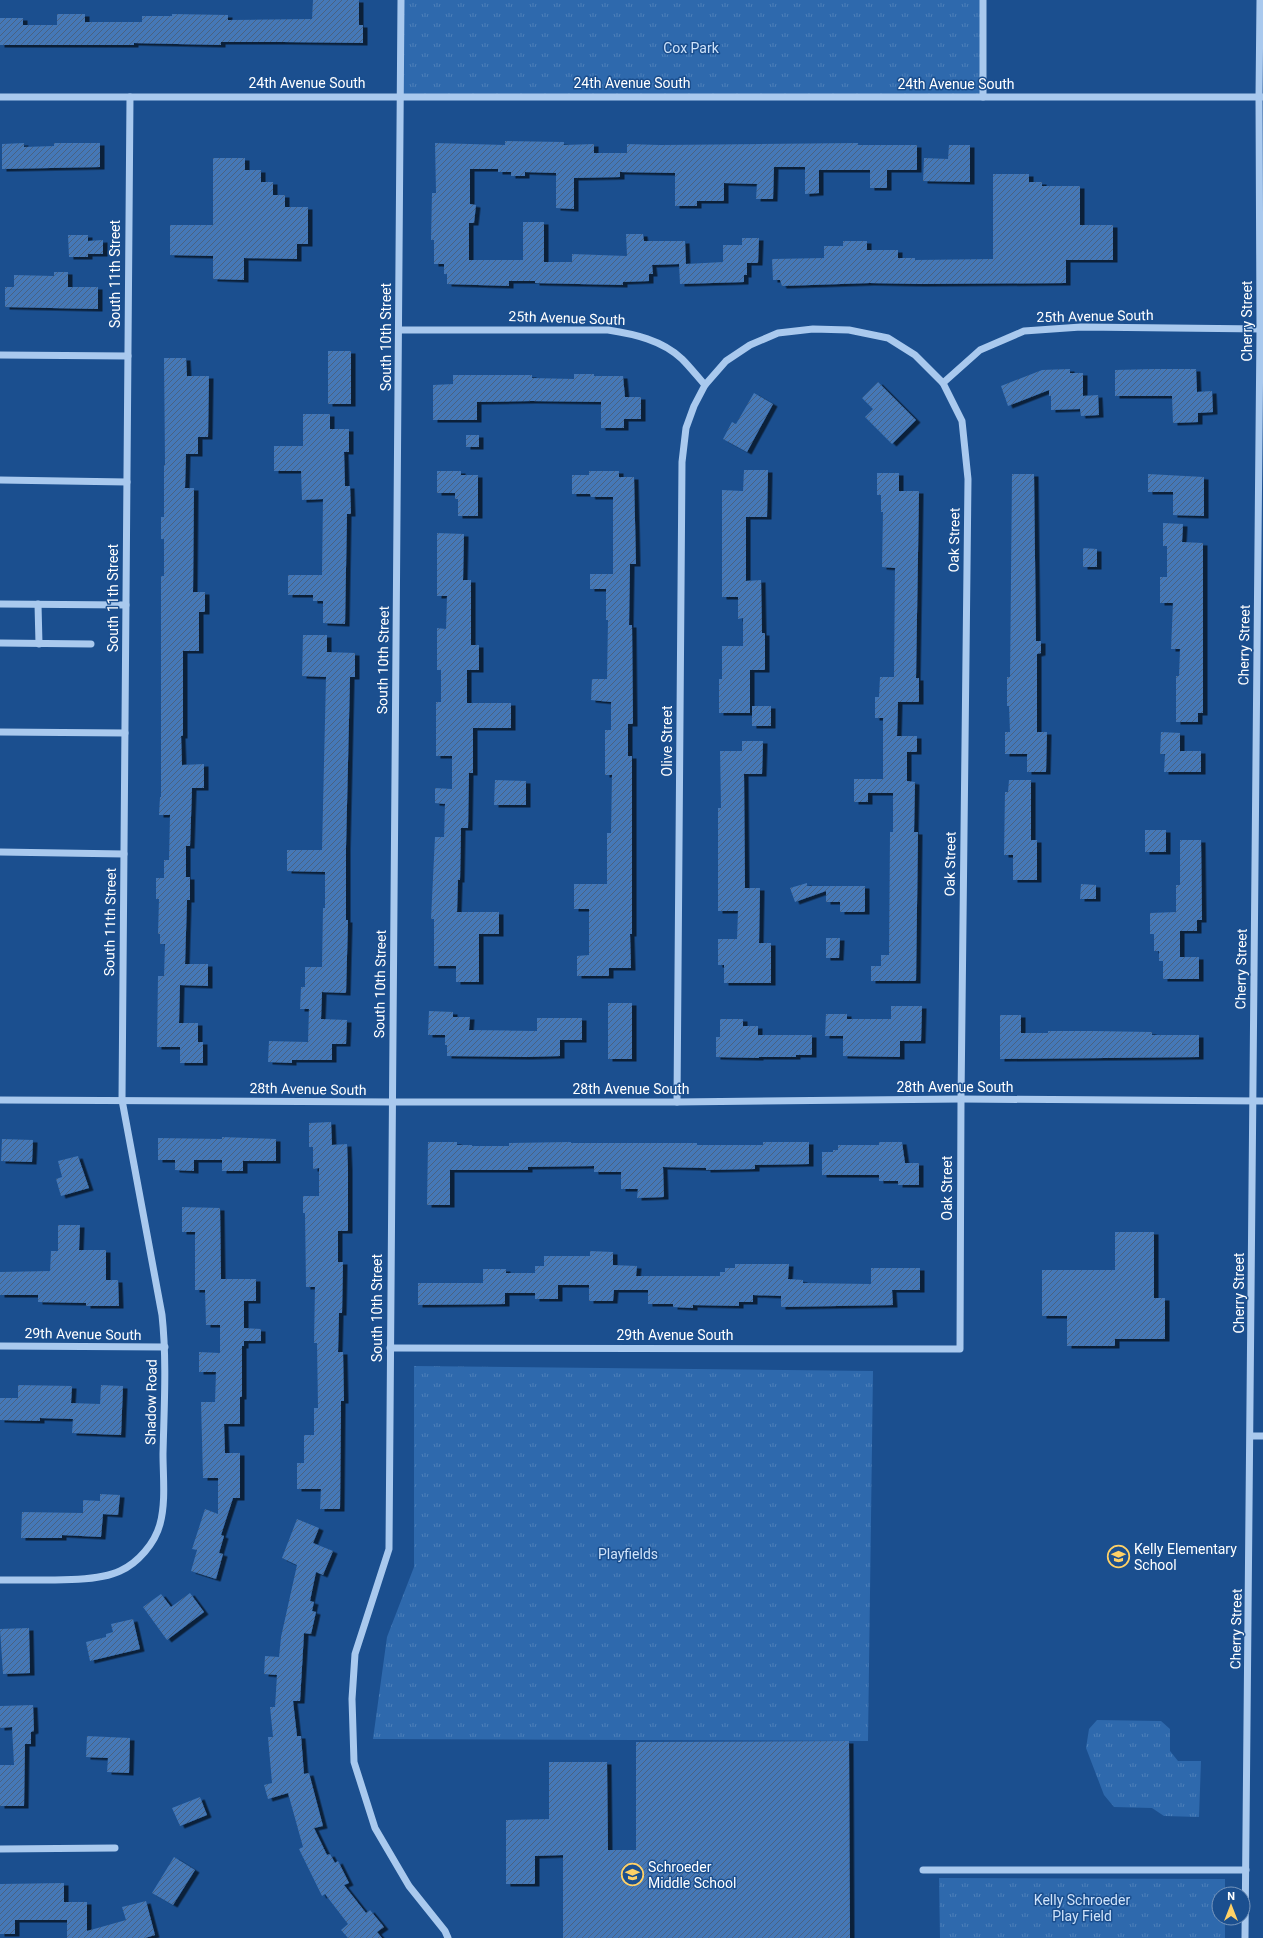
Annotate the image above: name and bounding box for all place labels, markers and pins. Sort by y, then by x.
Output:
place label: Kelly Elementary School [1134,1541,1237,1573]
school or university icon: Kelly Elementary School [1106,1544,1132,1570]
place label: Schroeder Middle School [648,1859,736,1891]
school or university icon: Schroeder Middle School [620,1862,646,1888]

